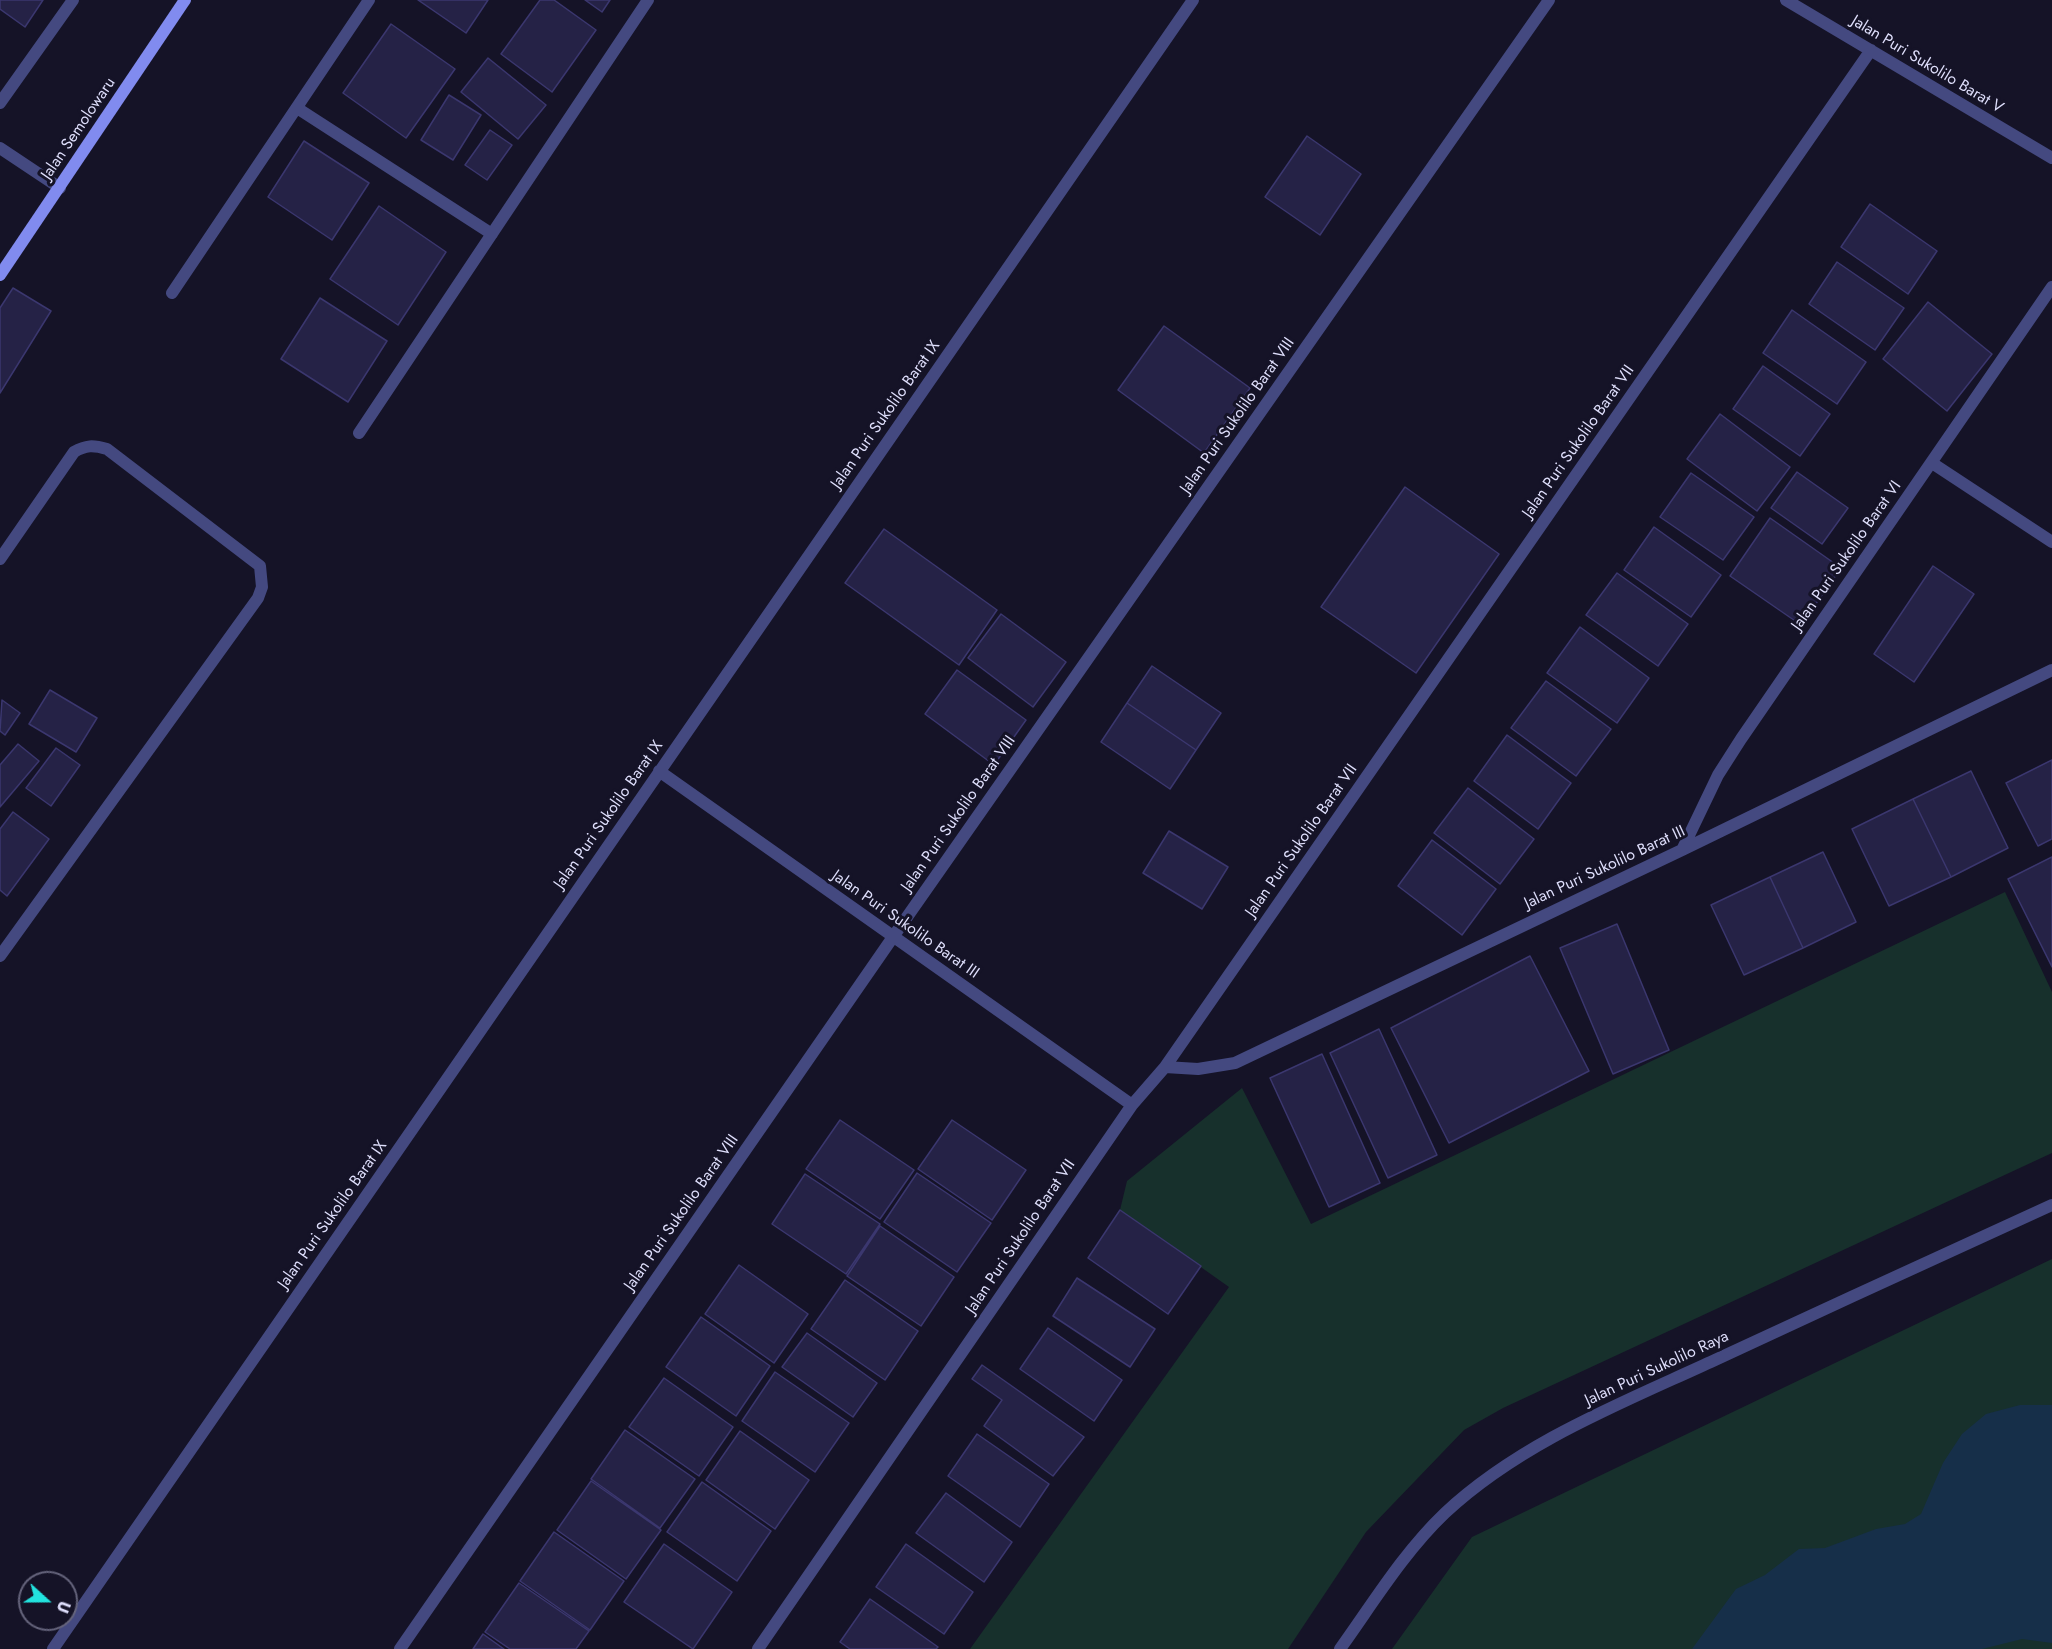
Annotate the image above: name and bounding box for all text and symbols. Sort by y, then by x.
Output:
street label: Jalan Puri Sukolilo Barat V [1847,12,2007,118]
street label: Jalan Semolowaru [38,74,120,184]
street label: Jalan Puri Sukolilo Barat VIII [1177,334,1299,498]
street label: Jalan Puri Sukolilo Barat IX [828,337,944,493]
street label: Jalan Puri Sukolilo Barat VII [1519,362,1639,522]
street label: Jalan Puri Sukolilo Barat VI [1788,478,1906,634]
street label: Jalan Puri Sukolilo Barat VIII [898,732,1020,896]
street label: Jalan Puri Sukolilo Barat IX [551,737,667,893]
street label: Jalan Puri Sukolilo Barat VII [1242,761,1362,921]
street label: Jalan Puri Sukolilo Barat III [1521,822,1689,914]
street label: Jalan Puri Sukolilo Barat III [828,867,982,983]
street label: Jalan Puri Sukolilo Barat VIII [621,1131,743,1295]
street label: Jalan Puri Sukolilo Barat IX [275,1137,391,1293]
street label: Jalan Puri Sukolilo Barat VII [962,1156,1080,1318]
street label: Jalan Puri Sukolilo Raya [1582,1327,1732,1411]
north arrow [18,1571,78,1631]
text: U [51,1598,76,1616]

